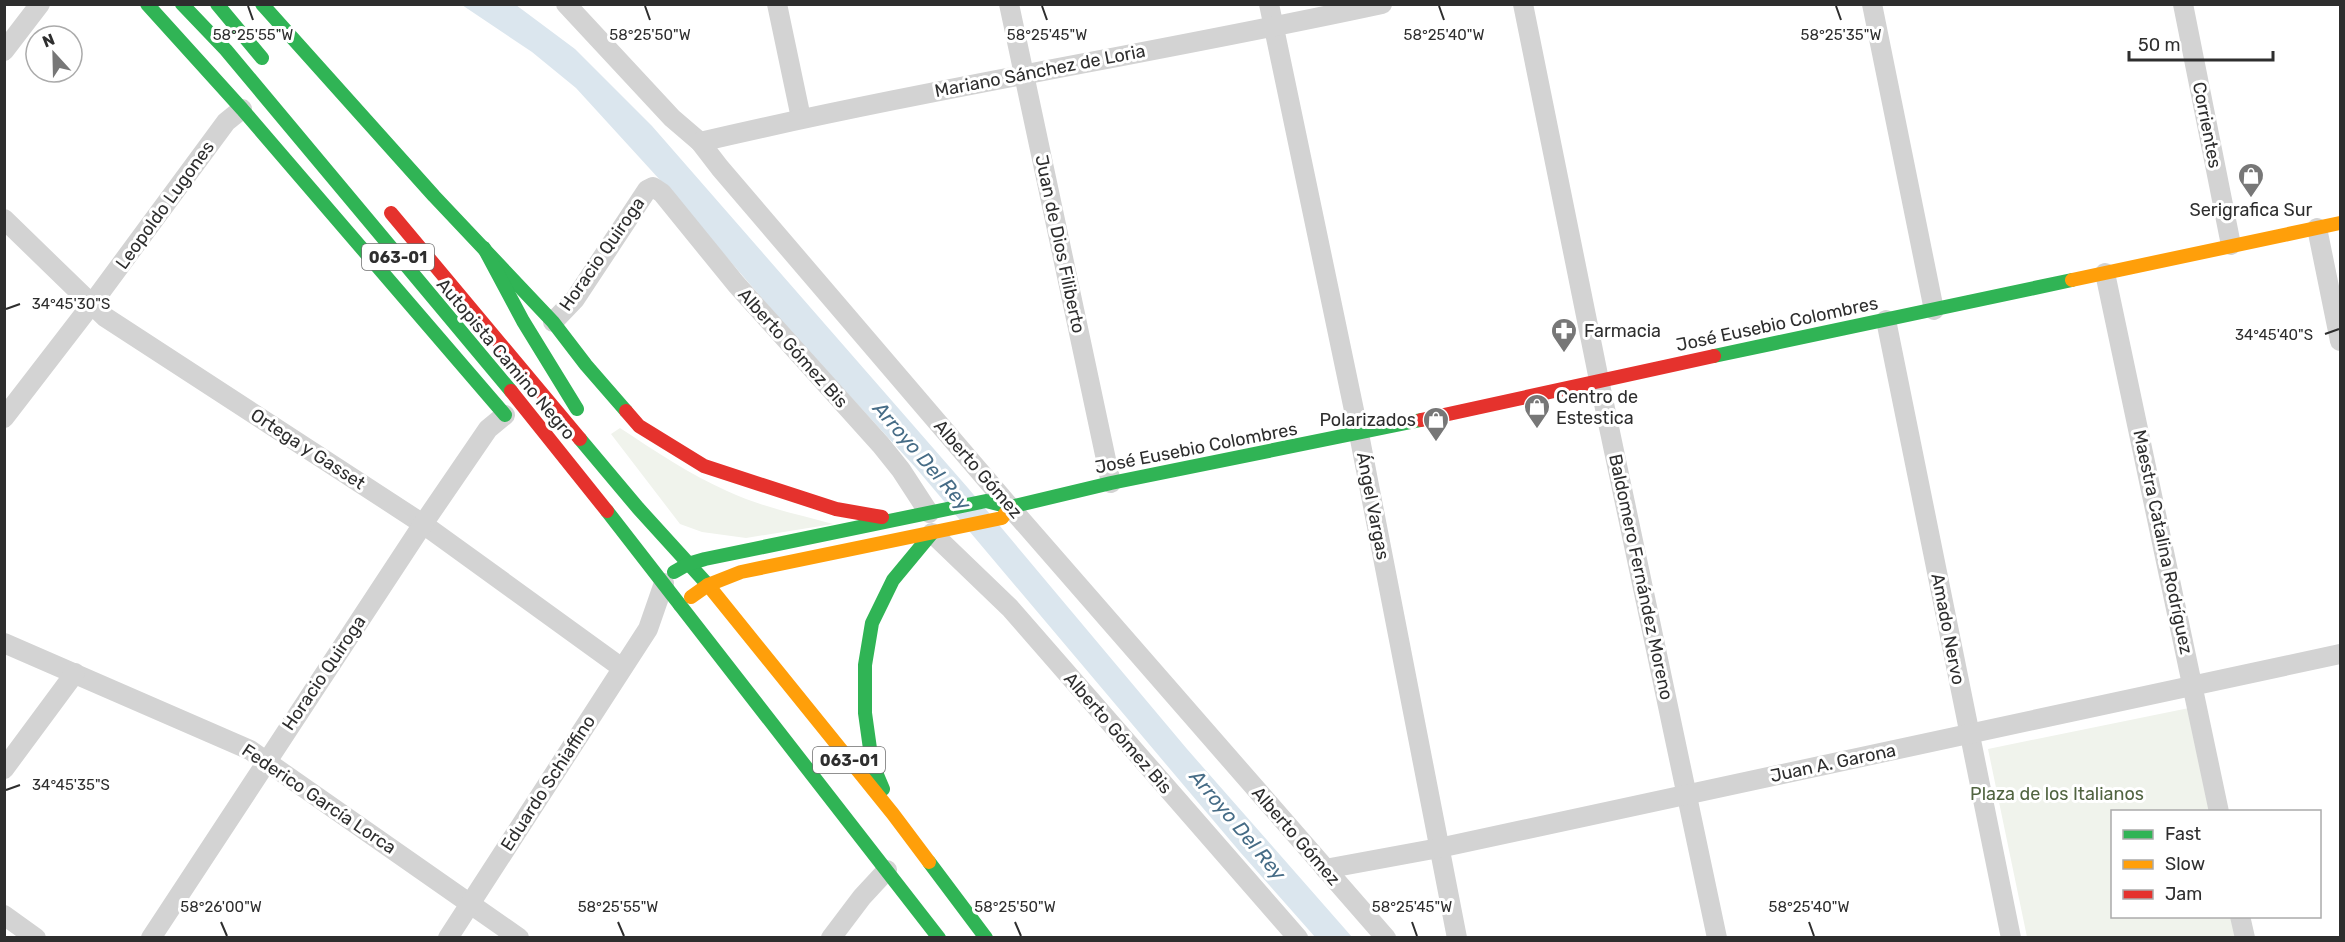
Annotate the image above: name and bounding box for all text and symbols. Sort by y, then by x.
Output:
north arrow [24,24,84,84]
scale bar [2129,24,2273,62]
text: 58°25'55"W [213,26,293,44]
text: 58°25'50"W [609,26,691,44]
text: 58°25'45"W [1007,26,1087,44]
text: 58°25'40"W [1404,26,1484,44]
text: 58°25'35"W [1801,26,1881,44]
text: N [40,30,57,52]
text: 50 m [2138,34,2181,56]
street label: Mariano Sánchez de Loria [933,40,1147,102]
street label: Corrientes [2188,80,2226,170]
street label: Leopoldo Lugones [111,137,219,273]
street label: Juan de Dios Filiberto [1030,153,1090,335]
shop icon: Serigrafica Sur [2236,161,2266,199]
street label: Horacio Quiroga [555,193,649,315]
place label: Serigrafica Sur [2190,199,2313,221]
road number: 063-01 [362,244,434,270]
street label: Autopista Camino Negro [432,274,580,444]
street label: Alberto Gómez Bis [733,284,853,412]
street label: José Eusebio Colombres [1674,292,1880,356]
text: 34°45'30"S [32,295,110,313]
pharmacy icon: Farmacia [1549,316,1579,354]
place label: Farmacia [1584,320,1661,342]
text: 34°45'40"S [2235,326,2313,344]
place label: Centro de Estestica [1556,386,1638,429]
shop icon: Centro de Estestica [1522,392,1552,430]
water label: Arroyo Del Rey [868,396,976,516]
street label: Ortega y Gasset [247,404,369,494]
shop icon: Polarizados [1421,405,1451,443]
place label: Polarizados [1319,409,1416,431]
street label: Alberto Gómez [929,415,1027,523]
street label: José Eusebio Colombres [1093,418,1299,478]
street label: Maestra Catalina Rodríguez [2128,428,2198,656]
street label: Ángel Vargas [1352,450,1394,562]
street label: Baldomero Fernández Moreno [1604,452,1678,702]
street label: Amado Nervo [1926,572,1970,686]
street label: Horacio Quiroga [277,611,371,735]
street label: Alberto Gómez Bis [1059,668,1177,798]
street label: Eduardo Schiaffino [496,711,600,855]
street label: Federico García Lorca [238,739,400,859]
street label: Juan A. Garona [1768,739,1898,787]
road number: 063-01 [813,747,885,773]
water label: Arroyo Del Rey [1184,764,1292,886]
text: 34°45'35"S [32,776,110,794]
street label: Alberto Gómez [1247,782,1345,890]
park label: Plaza de los Italianos [1970,783,2144,805]
legend [2111,810,2321,918]
text: Fast [2165,823,2201,845]
text: Slow [2165,853,2205,875]
text: Jam [2165,883,2202,905]
text: 58°26'00"W [180,898,262,916]
text: 58°25'55"W [578,898,658,916]
text: 58°25'50"W [974,898,1056,916]
text: 58°25'45"W [1372,898,1452,916]
text: 58°25'40"W [1769,898,1849,916]

